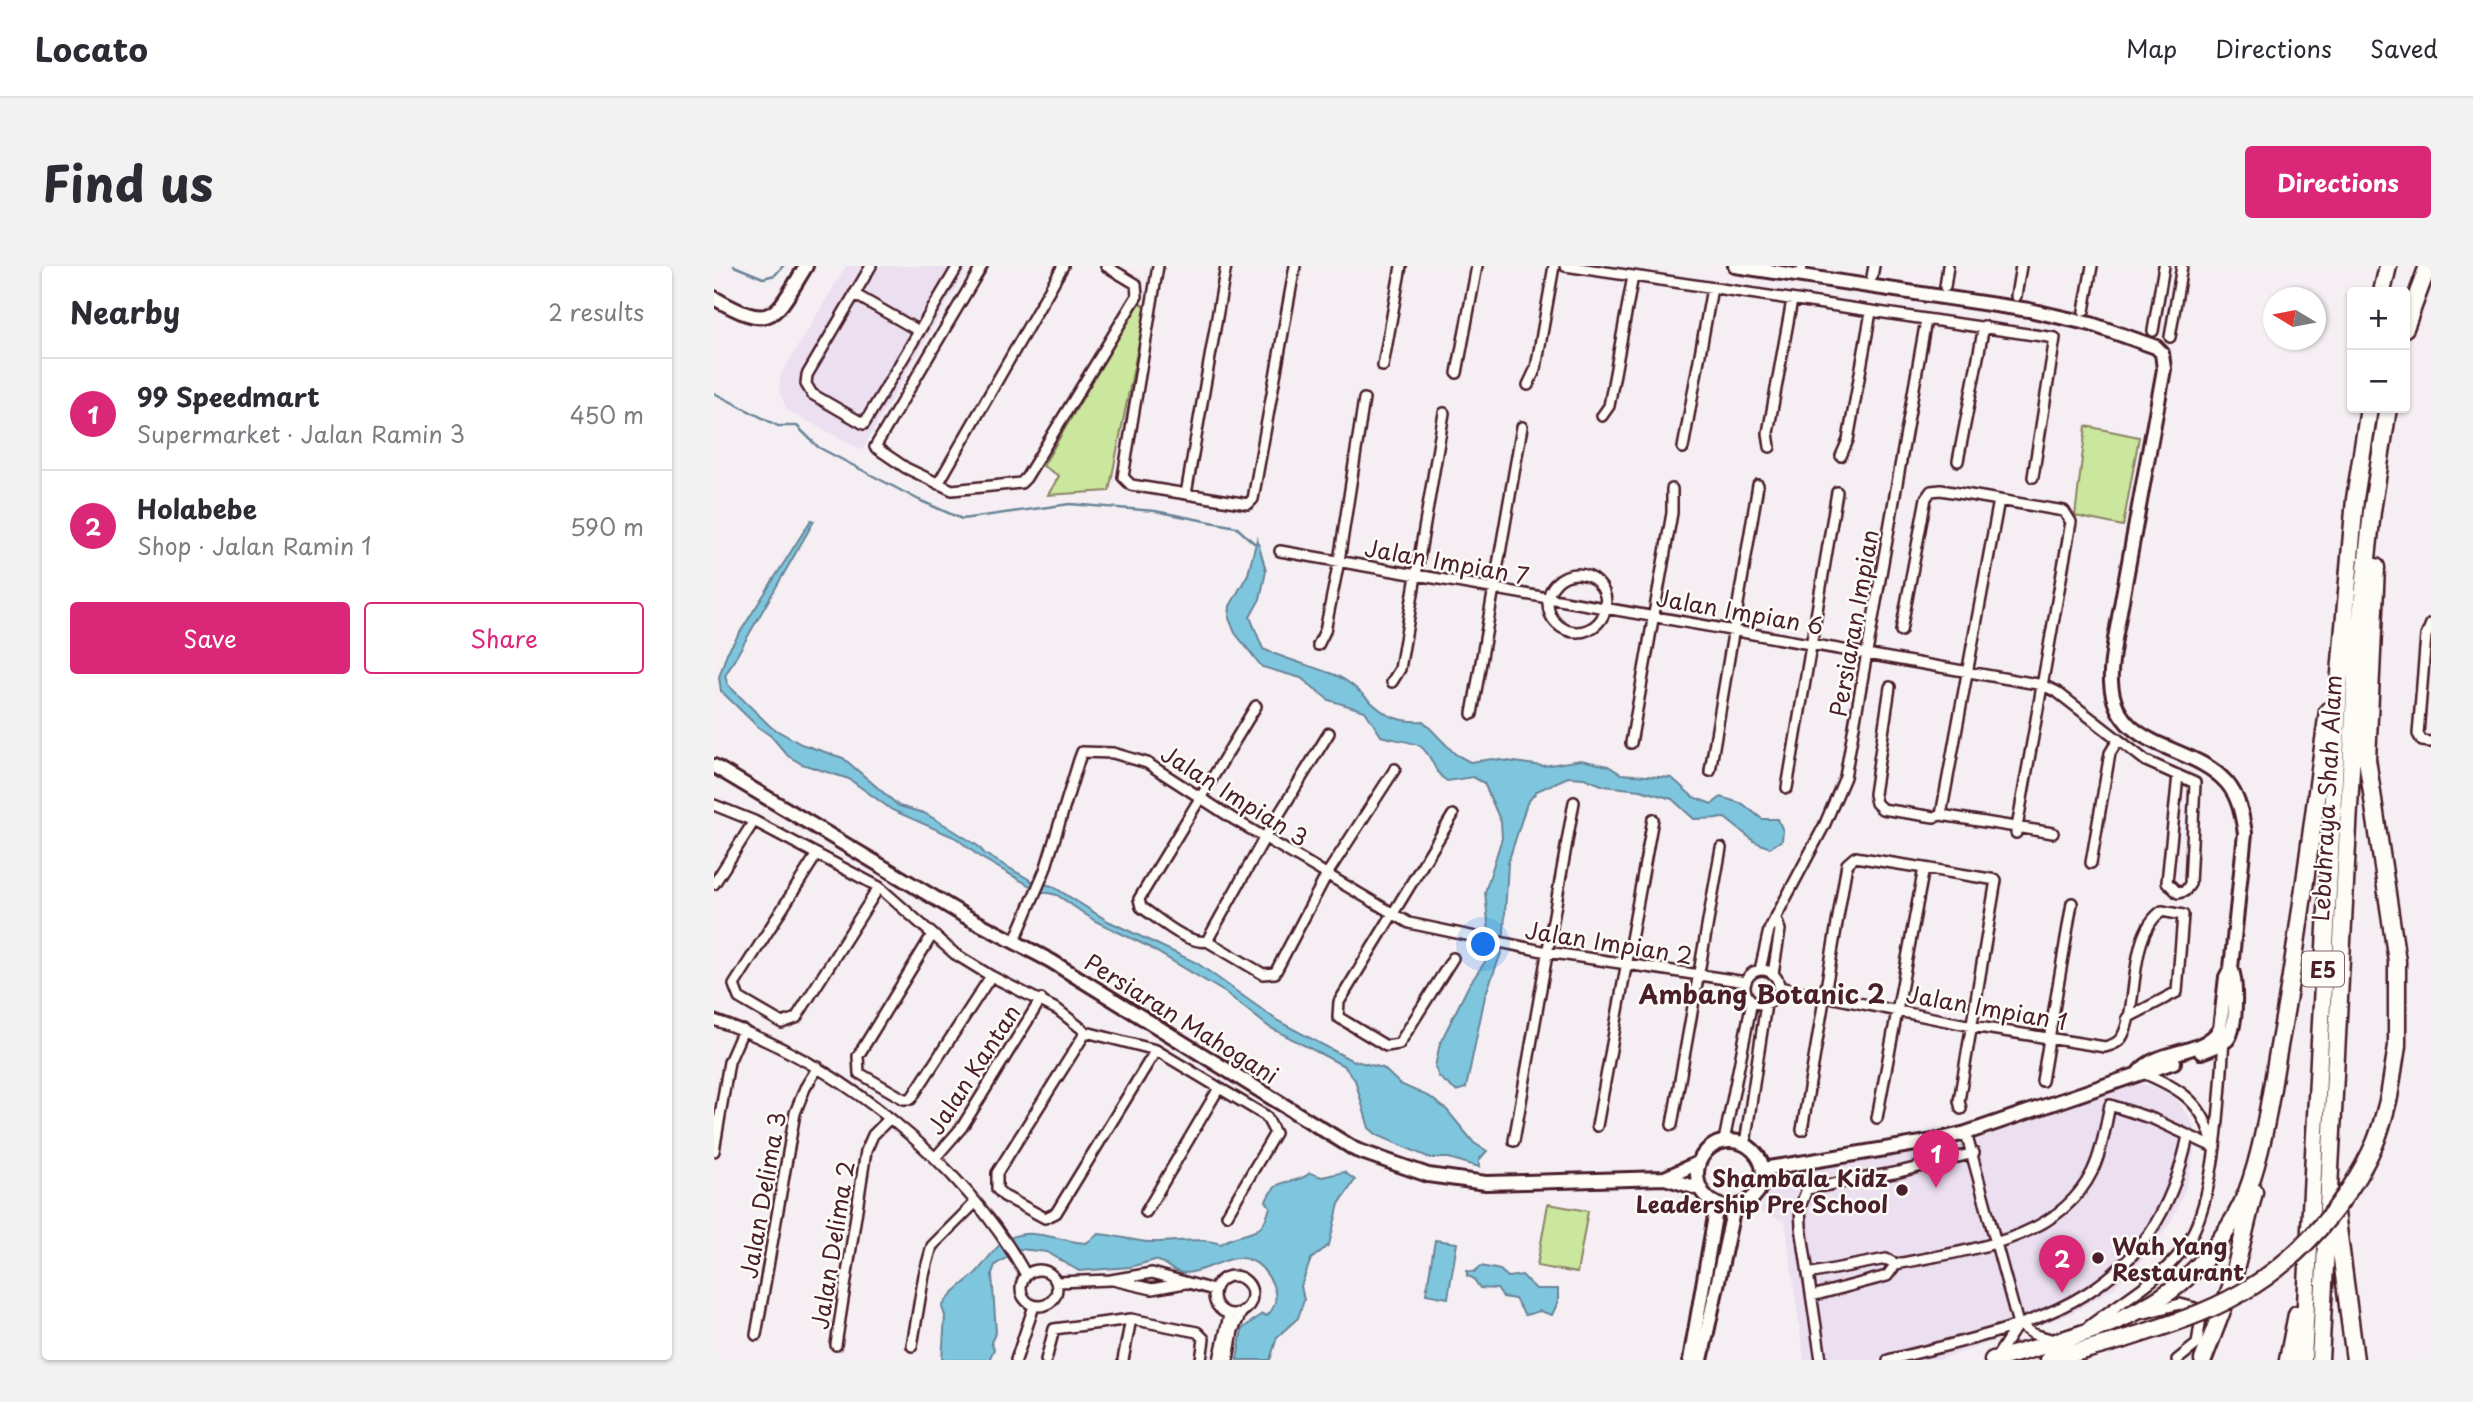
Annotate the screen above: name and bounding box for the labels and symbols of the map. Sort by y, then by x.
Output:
north arrow [2263,287,2326,350]
street label: Persiaran Impian [1819,527,1887,719]
street label: Jalan Impian 7 [1362,529,1532,593]
street label: Jalan Impian 6 [1654,579,1826,643]
street label: Lebuhraya Shah Alam [2302,674,2350,922]
street label: Jalan Impian 3 [1154,736,1316,854]
street label: Jalan Impian 2 [1523,911,1695,973]
your location [1466,927,1500,961]
street label: Persiaran Mahogani [1078,944,1286,1092]
road number: E5 [2302,952,2344,986]
district label: Ambang Botanic 2 [1638,974,1885,1013]
street label: Jalan Impian 1 [1904,976,2070,1038]
street label: Jalan Kantan [918,997,1028,1141]
street label: Jalan Delima 3 [730,1109,794,1281]
pin: 1 [1913,1130,1959,1188]
street label: Jalan Delima 2 [801,1158,863,1332]
place label: Shambala Kidz Leadership Pre School [1636,1160,1888,1221]
marker: Shambala Kidz Leadership Pre School [1894,1182,1910,1198]
place label: Wah Yang Restaurant [2112,1228,2244,1289]
pin: 2 [2039,1235,2085,1293]
marker: Wah Yang Restaurant [2090,1250,2106,1266]

